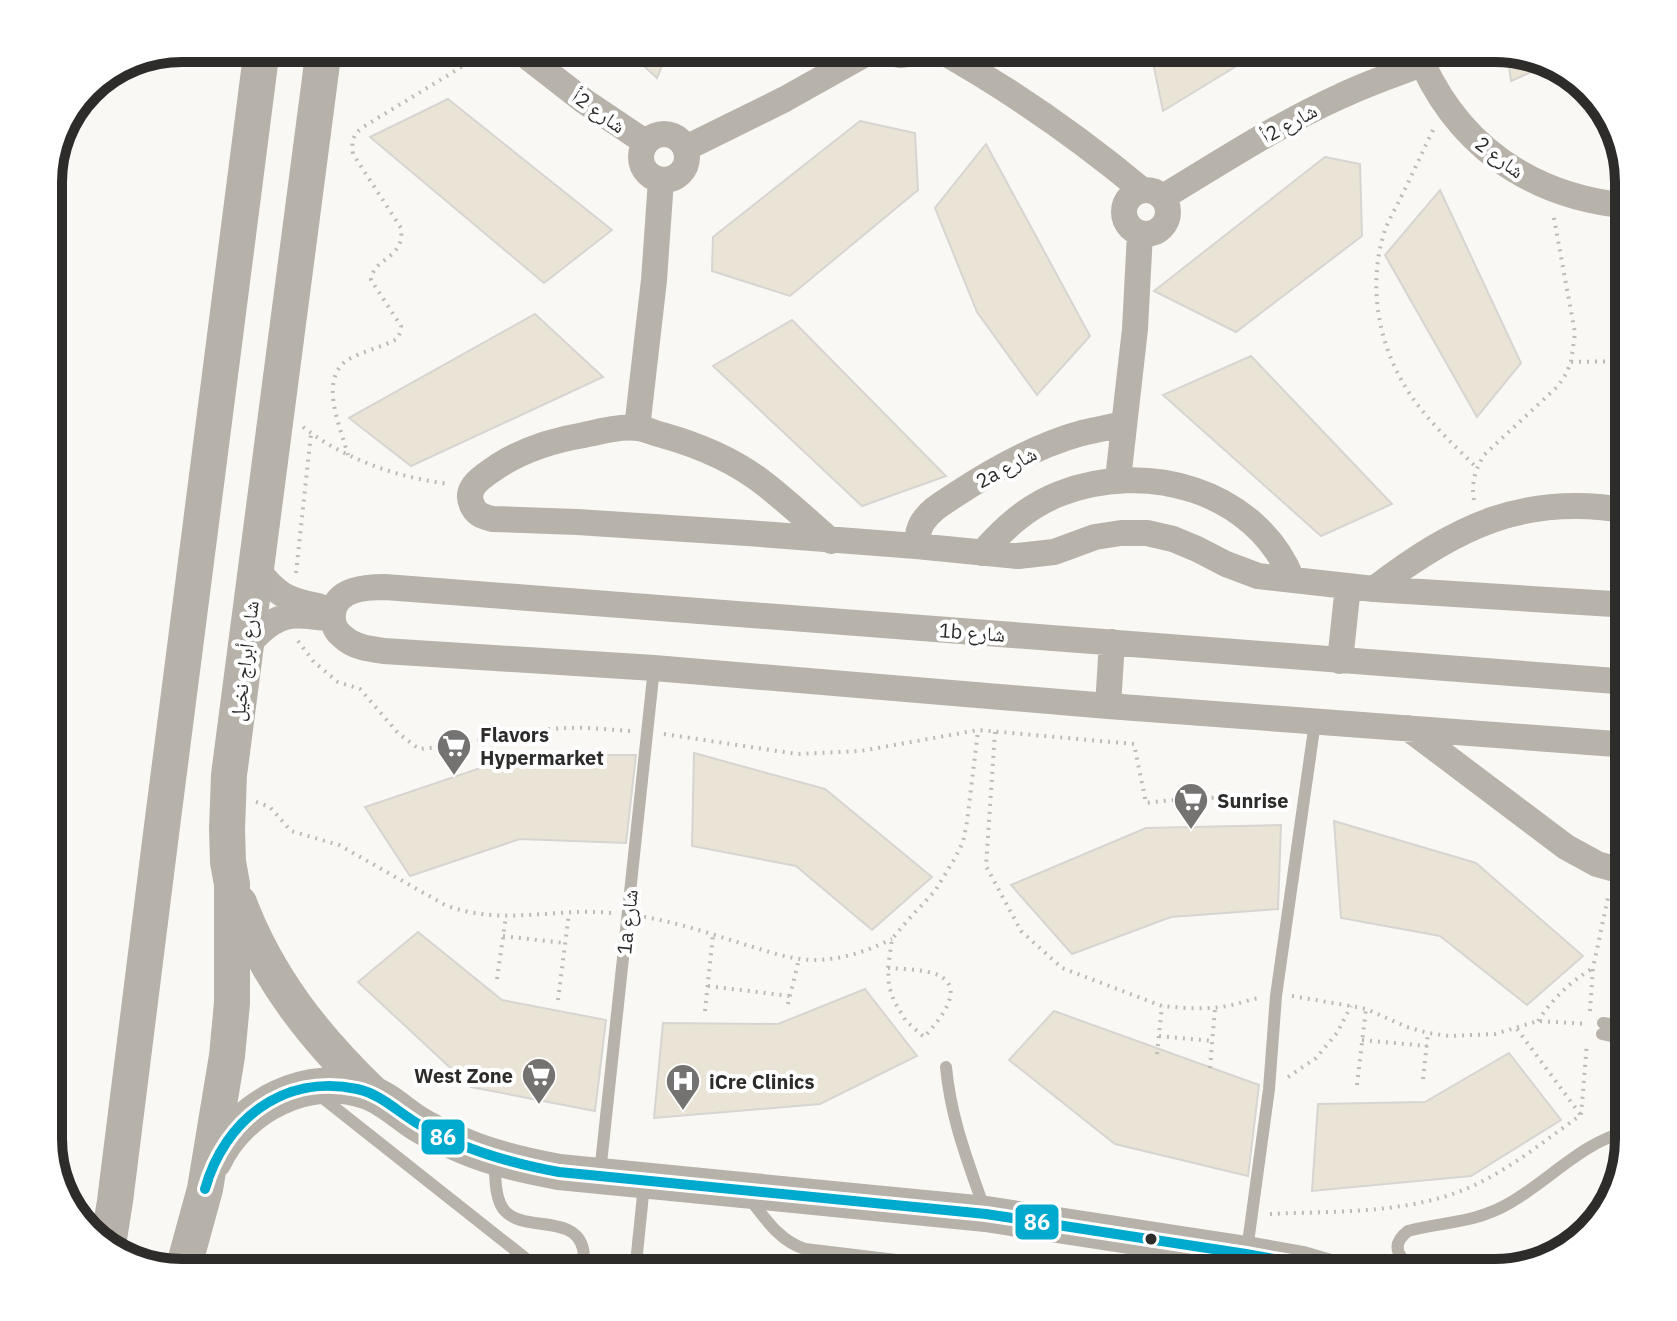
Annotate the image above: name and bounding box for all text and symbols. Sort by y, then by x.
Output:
street label: شارع 2أ [567,83,631,139]
street label: شارع 2أ [1256,97,1322,149]
street label: شارع 2 [1470,130,1530,184]
street label: 2a شارع [971,440,1041,494]
street label: شارع أبراج نخيل [223,599,265,723]
street label: 1b شارع [938,616,1006,648]
place label: Flavors Hypermarket [480,721,604,771]
supermarket icon: Flavors Hypermarket [435,727,473,777]
supermarket icon: Sunrise [1172,781,1210,831]
place label: Sunrise [1217,787,1288,814]
street label: 1a شارع [610,888,644,956]
supermarket icon: West Zone [520,1056,558,1106]
place label: West Zone [414,1062,513,1089]
hospital icon: iCre Clinics [664,1062,702,1112]
place label: iCre Clinics [709,1068,815,1095]
line badge: 86 [420,1118,466,1156]
text: 86 [430,1122,456,1151]
line badge: 86 [1014,1203,1060,1241]
text: 86 [1024,1207,1050,1236]
unlabelled marker [1143,1231,1159,1247]

